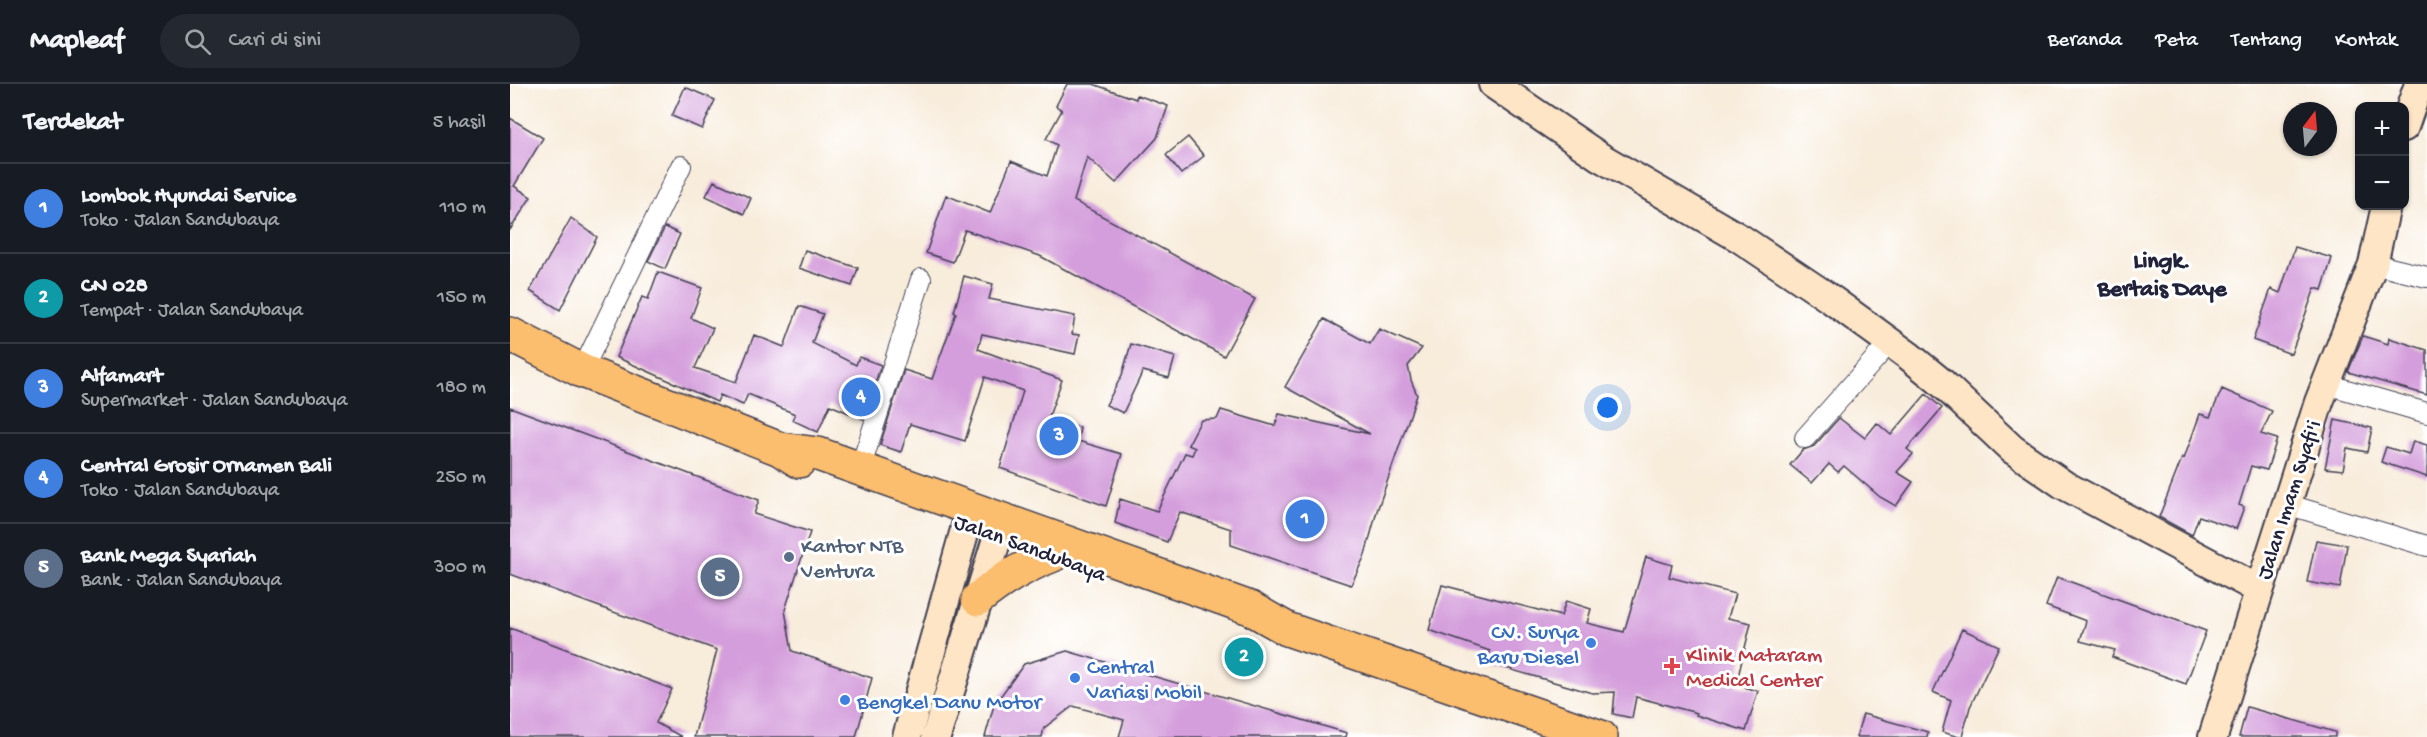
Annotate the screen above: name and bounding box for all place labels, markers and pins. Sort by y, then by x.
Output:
pin: 4 [842,374,880,420]
pin: 3 [1040,414,1078,458]
pin: 1 [1286,496,1324,542]
place label: Kantor NTB Ventura [800,535,904,586]
marker: Kantor NTB Ventura [782,550,796,564]
pin: 5 [700,554,740,600]
place label: CV. Surya Baru Diesel [1476,621,1580,672]
pin: 2 [1224,634,1264,680]
marker: CV. Surya Baru Diesel [1584,636,1598,650]
place label: Klinik Mataram Medical Center [1686,644,1824,695]
place label: Central Variasi Mobil [1086,656,1202,707]
marker: Klinik Mataram Medical Center [1663,657,1681,675]
marker: Central Variasi Mobil [1068,671,1082,685]
place label: Bengkel Danu Motor [856,691,1043,717]
marker: Bengkel Danu Motor [838,693,852,707]

